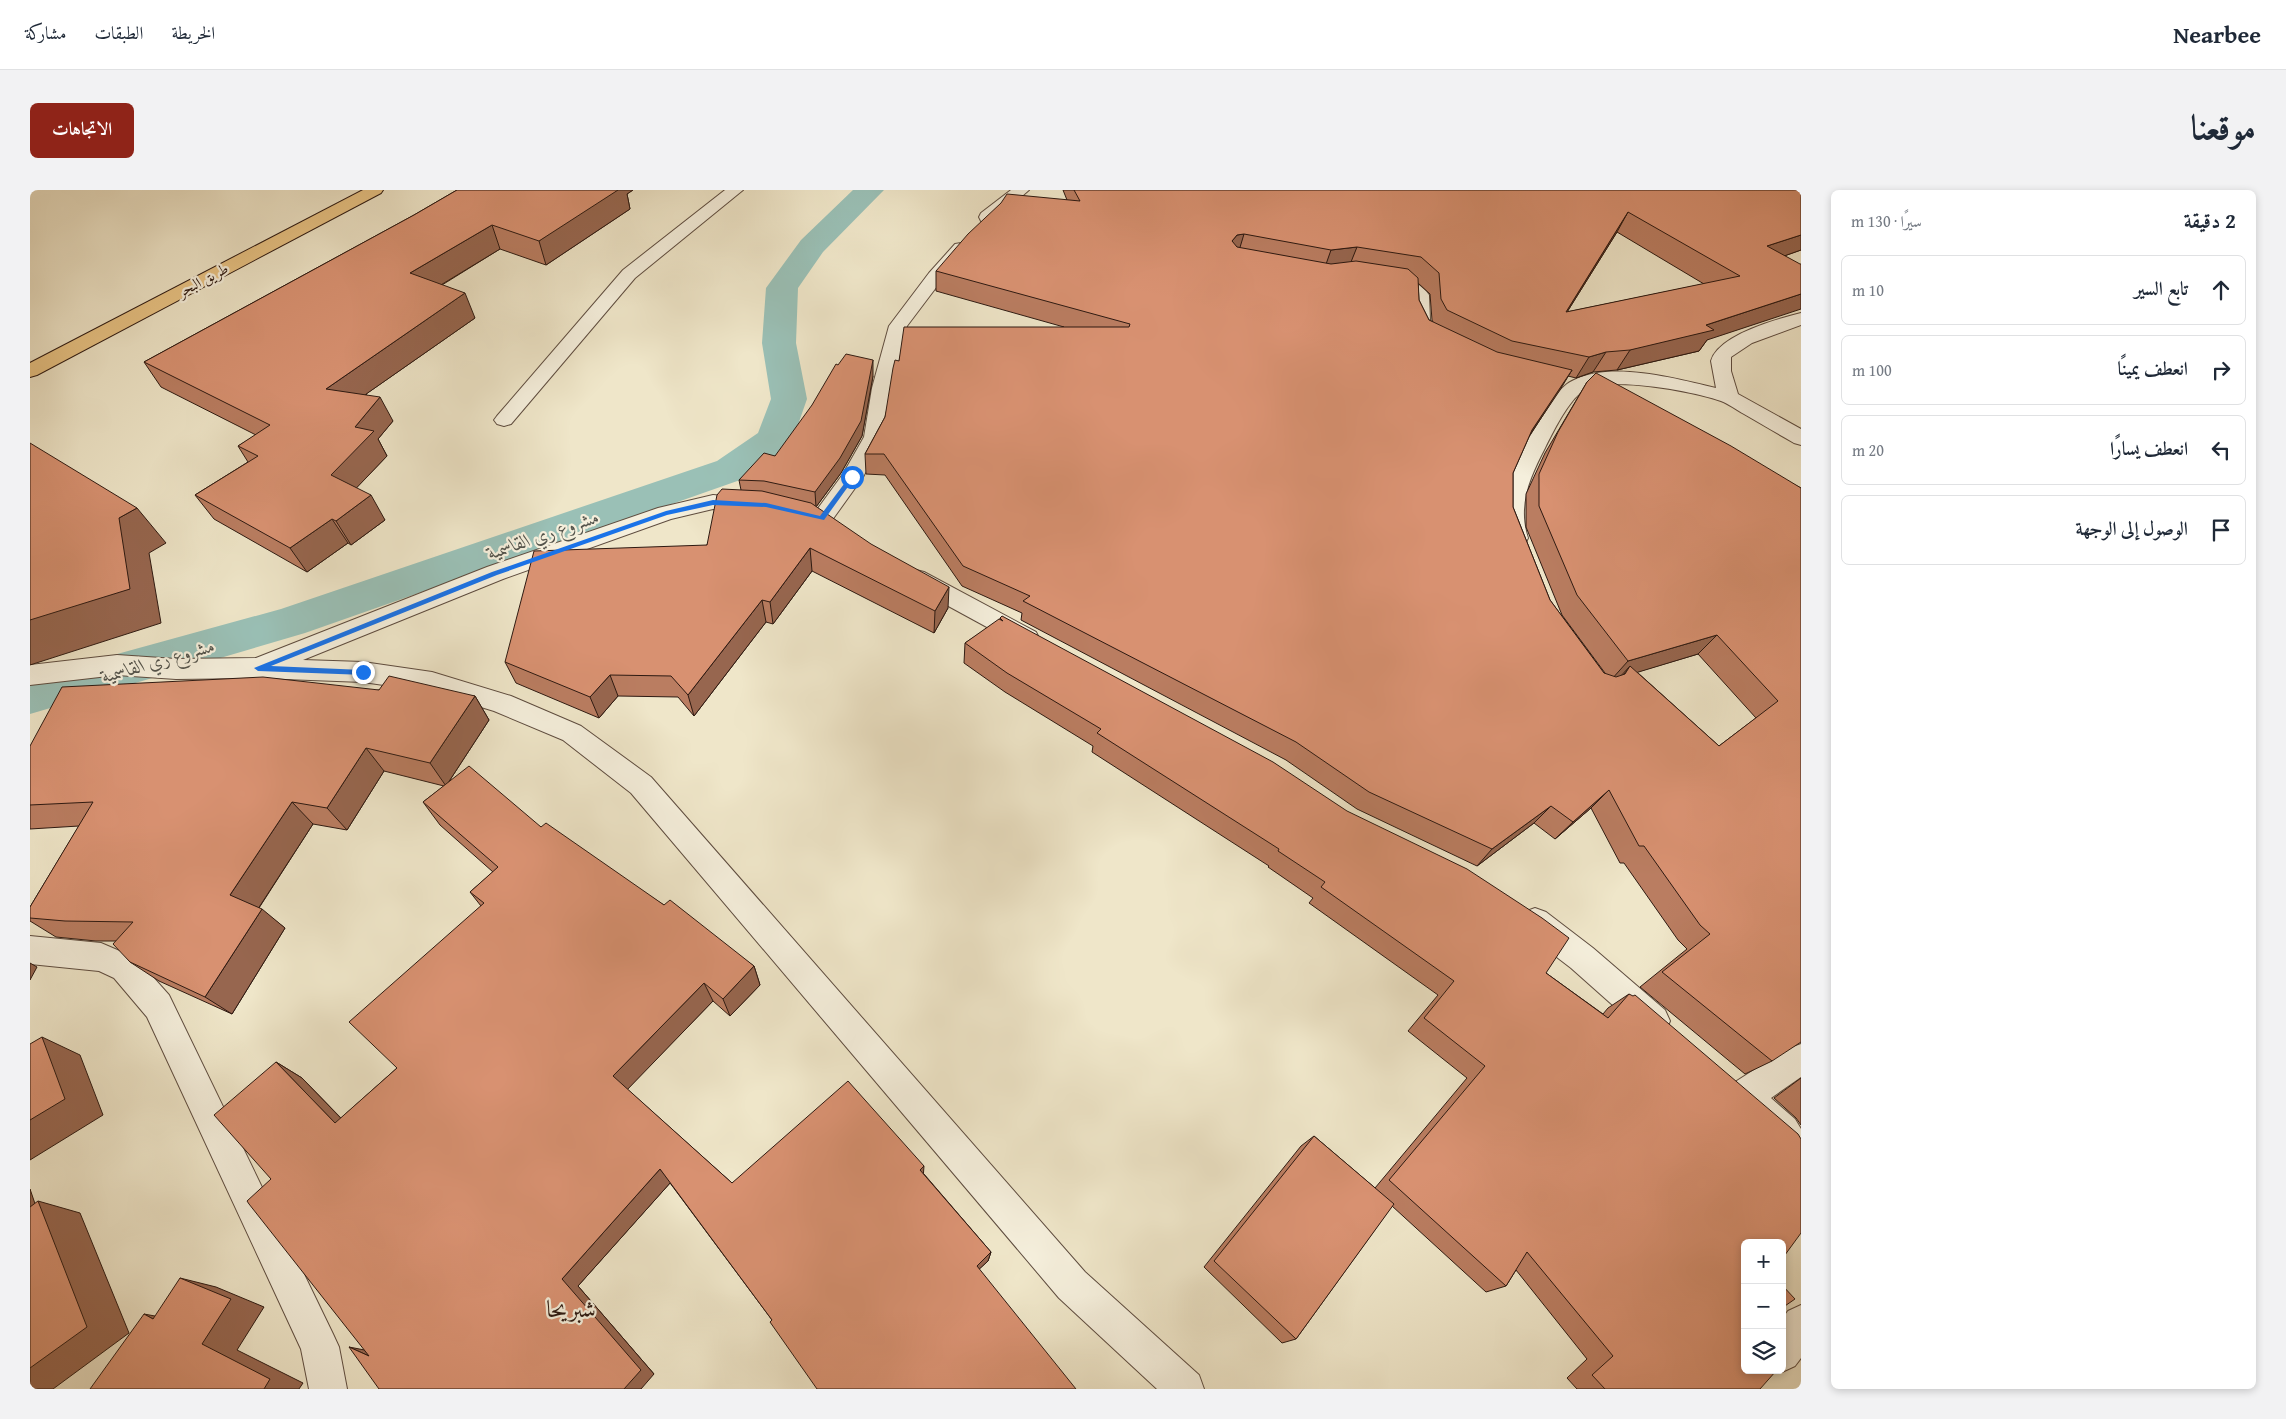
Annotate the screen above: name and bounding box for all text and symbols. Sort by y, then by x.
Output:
text: Nearbee [2173,17,2261,52]
text: مشاركة [25,19,66,46]
text: الطبقات [94,19,143,46]
text: الخريطة [171,19,215,46]
text: موقعنا [2191,101,2256,152]
button: الاتجاهات [30,103,134,158]
text: 2 دقيقة [2184,205,2236,236]
text: سيرًا · 130 m [1851,209,1922,233]
street label: طريق البحر [172,257,232,303]
text: تابع السير [2134,274,2188,302]
icon: ahead [2207,276,2235,304]
text: 10 m [1852,278,1884,302]
text: انعطف يمينًا [2118,354,2188,382]
icon: right [2207,356,2235,384]
text: 100 m [1852,358,1892,382]
text: انعطف يسارًا [2110,434,2188,462]
icon: left [2207,436,2235,464]
text: 20 m [1852,438,1884,462]
route start [841,466,864,489]
water label: مشروع ري القاسمية [481,502,603,569]
text: الوصول إلى الوجهة [2076,514,2188,542]
icon: arrive [2207,516,2235,544]
water label: مشروع ري القاسمية [96,630,219,692]
route end [352,661,375,684]
map controls [1741,1239,1786,1374]
button: + [1741,1239,1786,1284]
button: − [1741,1284,1786,1329]
district label: شبريحا [546,1291,596,1326]
button: layers [1741,1329,1786,1374]

